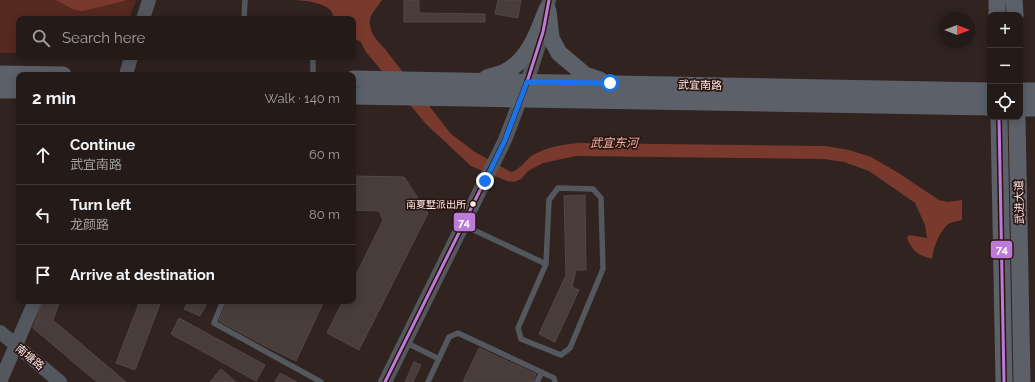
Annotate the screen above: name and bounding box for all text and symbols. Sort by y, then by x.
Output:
north arrow [939,12,975,48]
map controls [987,12,1023,120]
button: + [987,12,1023,48]
search box [16,16,356,60]
icon: search [30,27,52,49]
text: Search here [62,29,145,47]
button: − [987,48,1023,84]
route start [601,74,619,92]
street label: 武宜南路 [678,79,722,92]
button: locate [987,84,1023,120]
text: 2 min [32,88,76,108]
text: Walk · 140 m [265,91,340,106]
text: Continue [70,136,135,154]
water label: 武宜东河 [590,136,640,150]
icon: ahead [32,144,54,166]
text: 60 m [309,147,340,162]
text: 武宜南路 [70,157,122,172]
route end [476,172,494,190]
street label: 武进大道 [1013,180,1026,224]
text: Turn left [70,196,131,214]
place label: 南夏墅派出所 [406,199,466,210]
marker: 南夏墅派出所 [468,199,478,209]
icon: left [32,204,54,226]
text: 80 m [309,207,340,222]
line badge: 74 [453,212,476,232]
text: 74 [458,216,470,229]
text: 龙颜路 [70,217,109,232]
line badge: 74 [990,240,1013,259]
text: 74 [996,243,1008,256]
icon: arrive [32,264,54,286]
text: Arrive at destination [70,266,215,284]
street label: 南塘路 [13,342,46,373]

